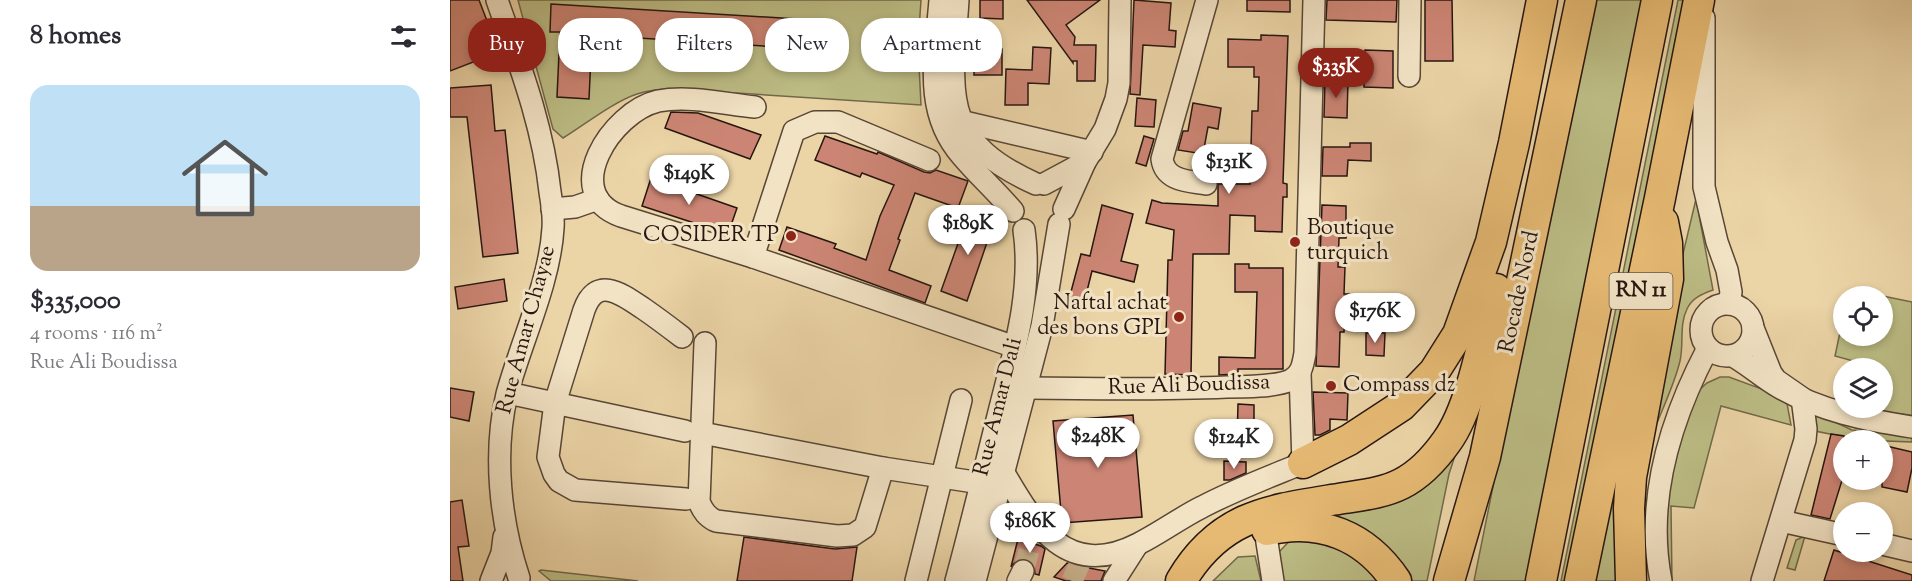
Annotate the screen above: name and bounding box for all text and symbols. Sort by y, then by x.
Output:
text: 8 homes [30,18,121,55]
chip: Buy [468,18,546,72]
chip: Rent [558,18,643,72]
chip: Filters [655,18,753,72]
chip: New [765,18,849,72]
chip: Apartment [861,18,1002,72]
icon: filters [387,20,420,53]
pin: $335K [1294,48,1378,99]
text: $335K [1312,53,1360,82]
icon: home [171,124,279,232]
pin: $131K [1187,144,1271,195]
text: $131K [1206,149,1252,178]
pin: $149K [647,155,731,206]
text: $149K [663,160,715,189]
pin: $189K [926,205,1010,256]
text: $189K [942,210,994,239]
place label: Boutique turquich [1307,213,1394,270]
place label: COSIDER TP [643,220,779,252]
street label: Rocade Nord [1491,228,1549,356]
marker: COSIDER TP [784,229,798,243]
marker: Boutique turquich [1288,235,1302,249]
street label: Rue Amar Chayae [489,242,565,418]
road number: RN 11 [1610,273,1672,309]
text: $335,000 [30,283,121,320]
map controls [1833,286,1893,562]
button: locate [1833,286,1893,346]
place label: Naftal achat des bons GPL [1037,288,1167,345]
pin: $176K [1333,293,1417,344]
text: $176K [1349,298,1401,327]
marker: Naftal achat des bons GPL [1172,310,1186,324]
text: 4 rooms · 116 m² [30,320,163,349]
street label: Rue Amar Dali [966,334,1032,480]
text: Rue Ali Boudissa [30,349,178,378]
button: layers [1833,358,1893,418]
street label: Rue Ali Boudissa [1107,367,1271,405]
place label: Compass dz [1343,370,1455,402]
marker: Compass dz [1324,379,1338,393]
pin: $248K [1056,418,1140,469]
pin: $124K [1192,419,1276,470]
text: $248K [1071,423,1125,452]
text: $124K [1208,424,1260,453]
button: + [1833,430,1893,490]
button: − [1833,502,1893,562]
pin: $186K [988,503,1072,554]
text: $186K [1004,508,1056,537]

